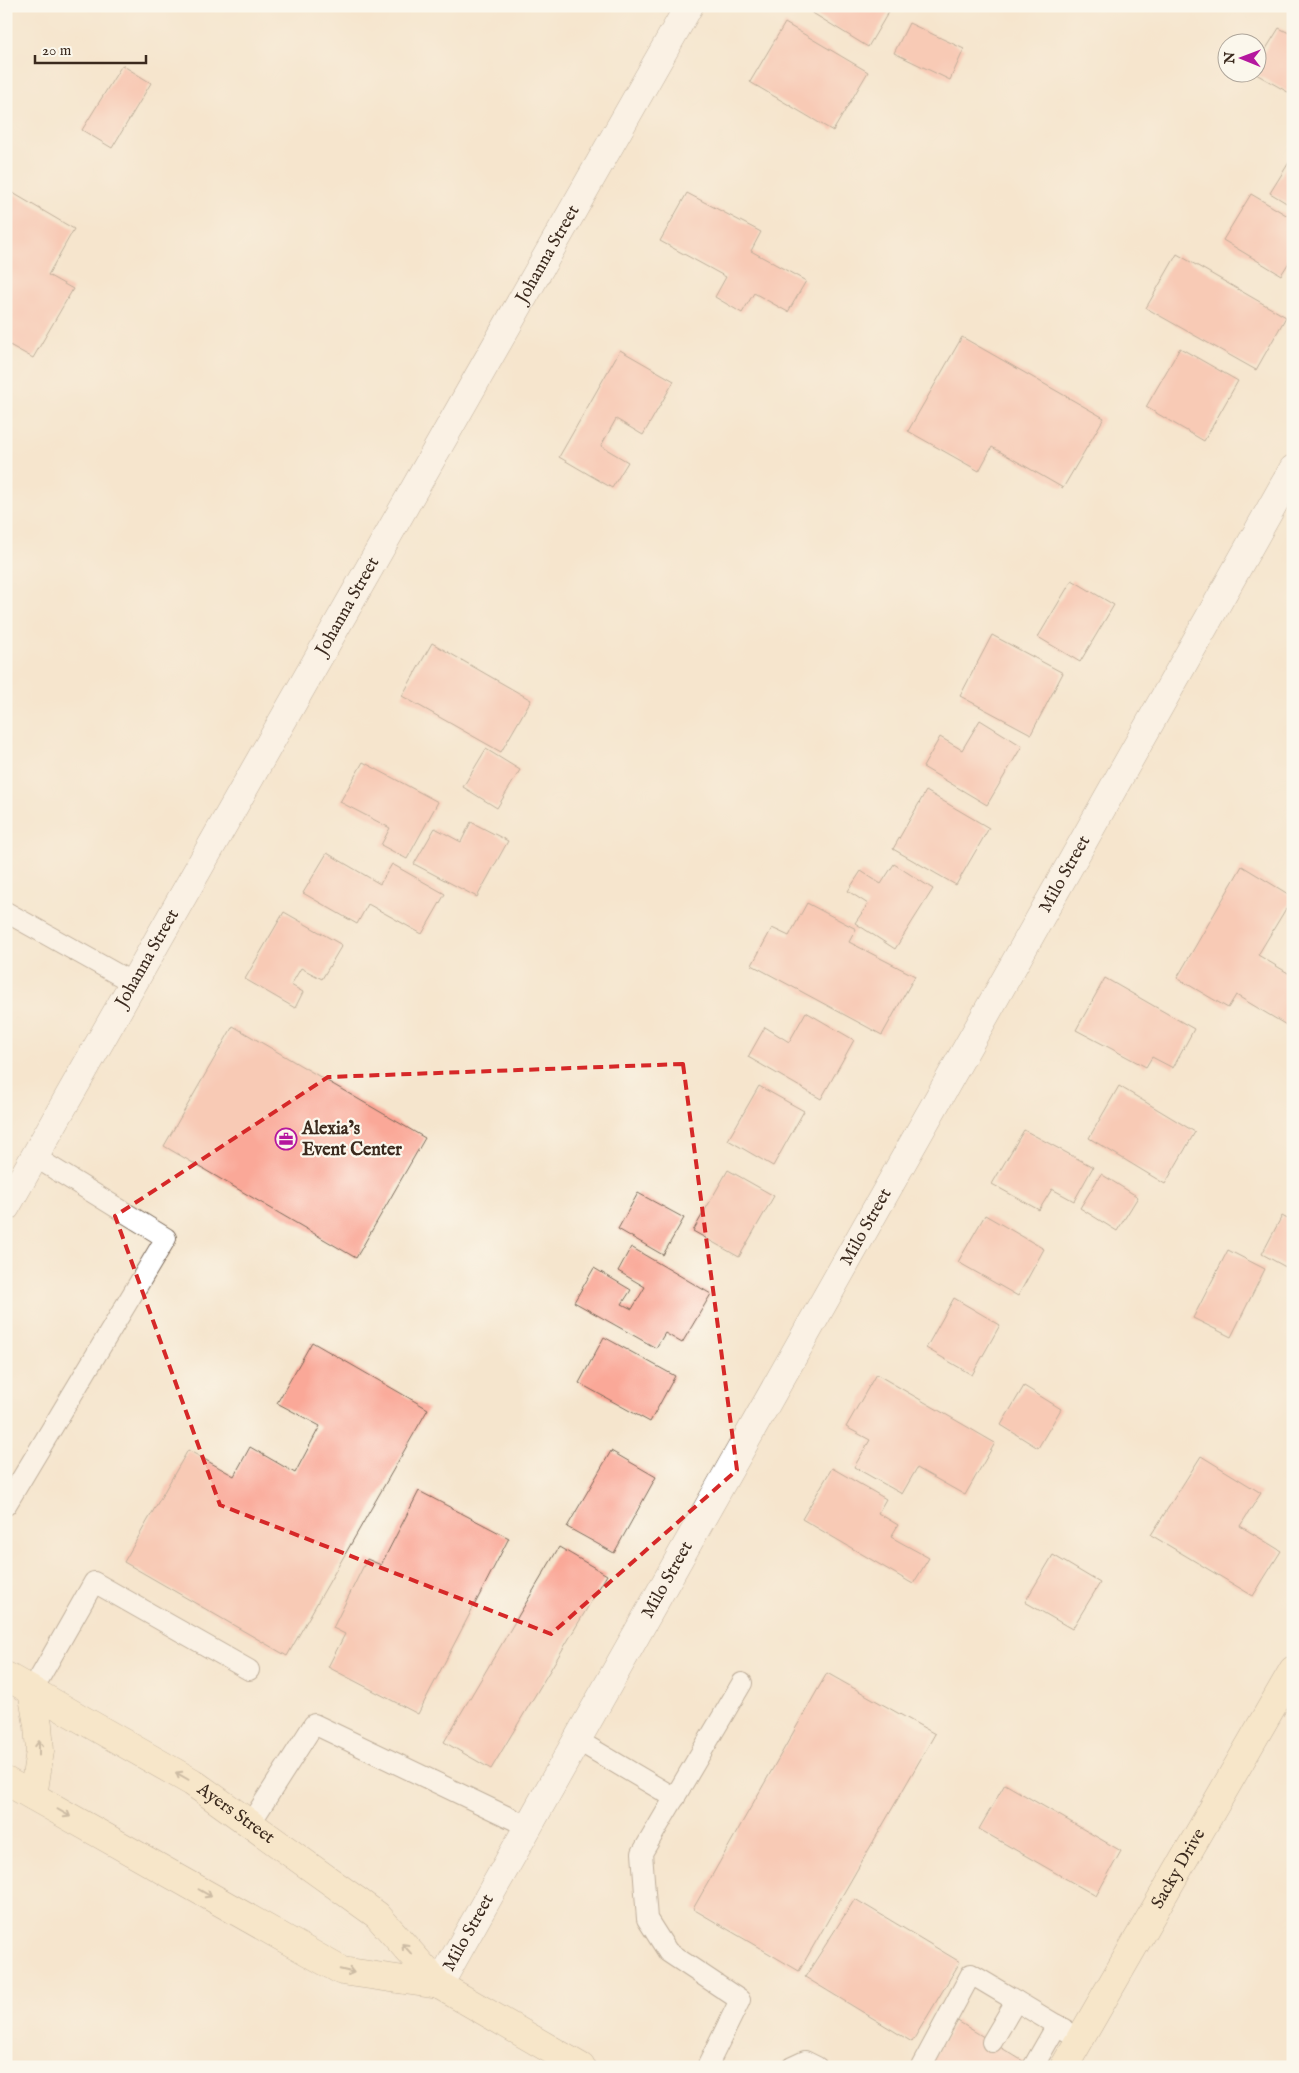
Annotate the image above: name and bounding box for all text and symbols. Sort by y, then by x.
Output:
scale bar [35,32,146,64]
north arrow [1216,32,1266,82]
text: 20 m [42,41,72,60]
text: N [1221,52,1239,65]
street label: Johanna Street [510,201,585,309]
street label: Johanna Street [310,553,385,661]
street label: Milo Street [1034,831,1096,917]
street label: Johanna Street [109,905,184,1013]
place label: Alexia’s Event Center [301,1118,402,1162]
office icon: Alexia’s Event Center [274,1127,298,1151]
street label: Milo Street [835,1184,897,1270]
street label: Milo Street [636,1537,698,1623]
one-way arrow [34,1740,44,1756]
one-way arrow [175,1770,189,1780]
street label: Ayers Street [192,1777,279,1849]
one-way arrow [56,1809,70,1819]
street label: Sacky Drive [1146,1824,1211,1913]
one-way arrow [198,1889,212,1899]
street label: Milo Street [438,1890,499,1975]
one-way arrow [401,1942,413,1955]
one-way arrow [339,1967,355,1976]

